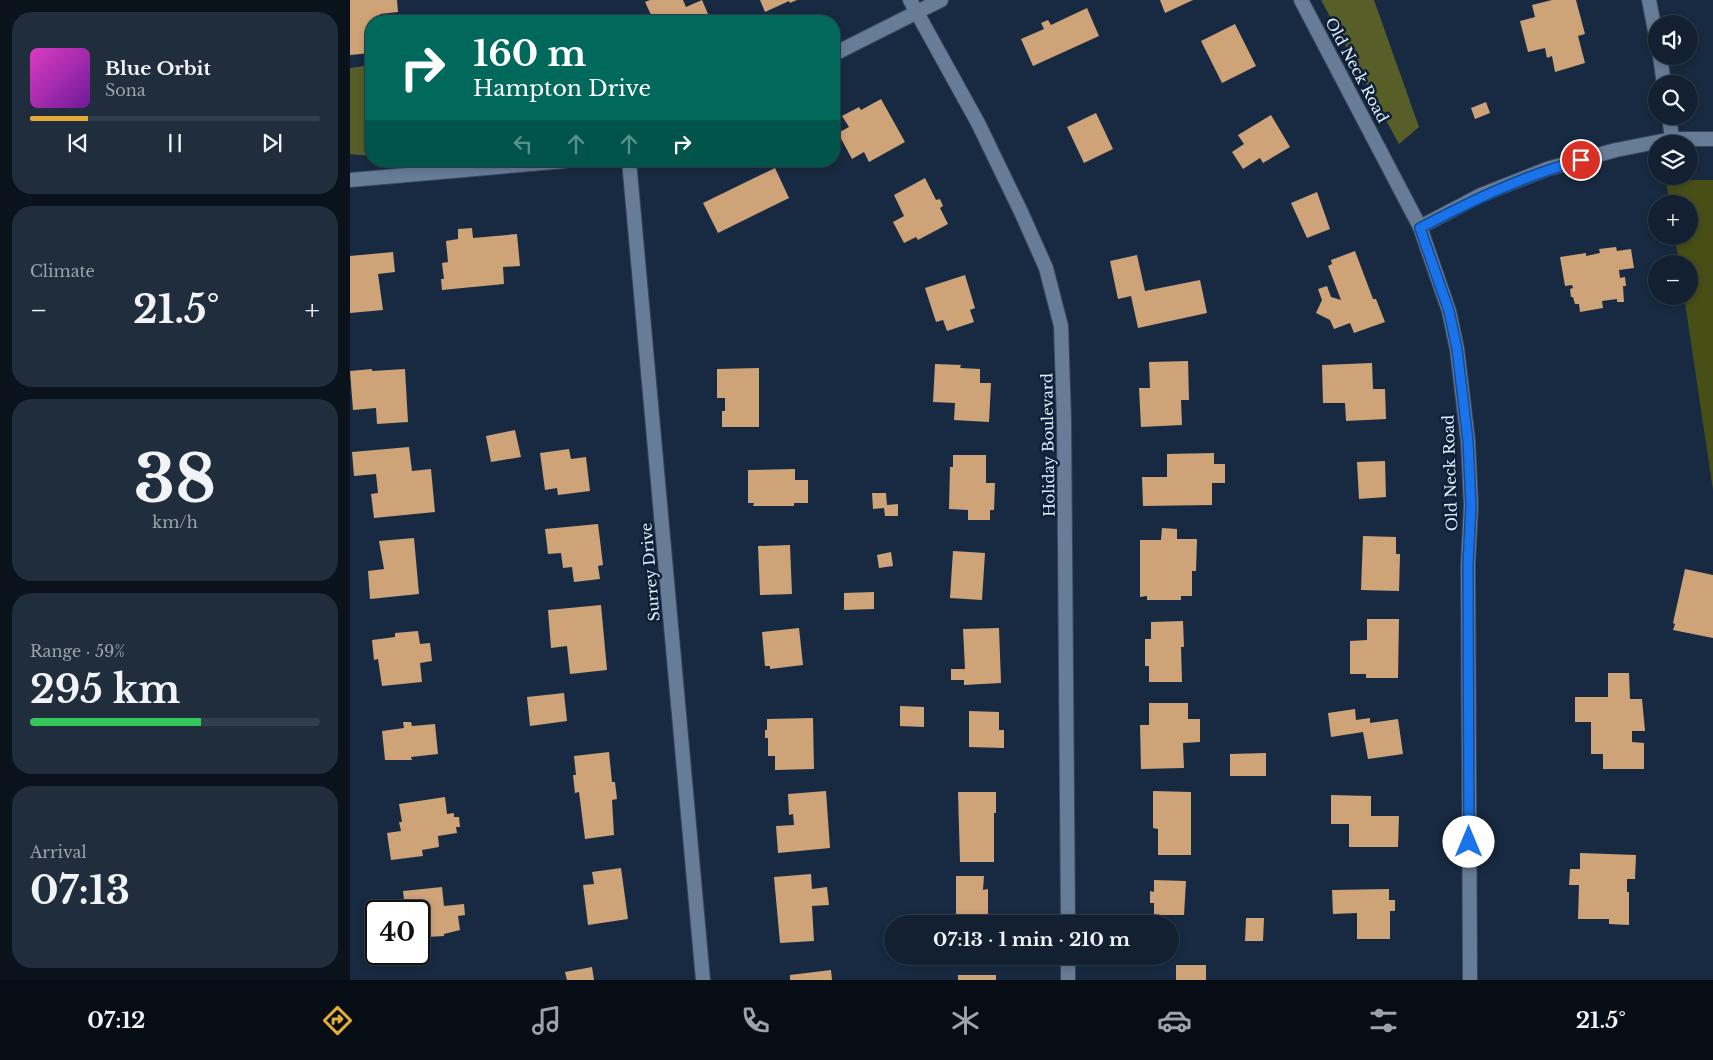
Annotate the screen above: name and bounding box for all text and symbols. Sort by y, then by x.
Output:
street label: Old Neck Road [1321,14,1393,126]
map controls [1648,15,1698,305]
button: sound [1648,15,1698,65]
text: 160 m [473,32,586,75]
icon: right [390,35,455,100]
text: Blue Orbit [105,57,211,80]
text: Hampton Drive [473,75,651,102]
button: search [1648,75,1698,125]
text: Sona [105,80,146,100]
icon: previous [64,129,92,157]
icon: pause [161,129,189,157]
icon: next [258,129,286,157]
icon: left [509,130,537,158]
icon: ahead [562,130,590,158]
icon: ahead [615,130,643,158]
icon: right [668,130,696,158]
button: layers [1648,135,1698,185]
pin [1560,139,1602,181]
icon: arrive [1567,146,1595,174]
button: + [1648,195,1698,245]
button: − [1648,255,1698,305]
text: Climate [30,261,95,281]
text: 21.5° [133,286,219,333]
text: − [30,293,48,328]
text: + [305,293,320,328]
street label: Holiday Boulevard [1037,373,1059,517]
street label: Old Neck Road [1438,415,1462,531]
text: 38 [134,439,216,520]
text: km/h [152,512,198,532]
street label: Surrey Drive [636,522,664,622]
text: Range · 59% [30,641,125,661]
text: 295 km [30,666,180,713]
position arrow [1442,815,1494,867]
text: Arrival [30,842,87,862]
text: 07:13 [30,867,130,914]
speed limit sign: 40 [365,900,430,965]
text: 07:13 · 1 min · 210 m [933,928,1130,951]
icon: directions [320,1003,355,1038]
icon: music [529,1003,564,1038]
icon: phone [738,1003,773,1038]
icon: climate [948,1003,983,1038]
icon: car [1157,1003,1192,1038]
icon: filters [1366,1003,1401,1038]
text: 07:12 [87,1007,145,1034]
text: 21.5° [1576,1007,1626,1034]

